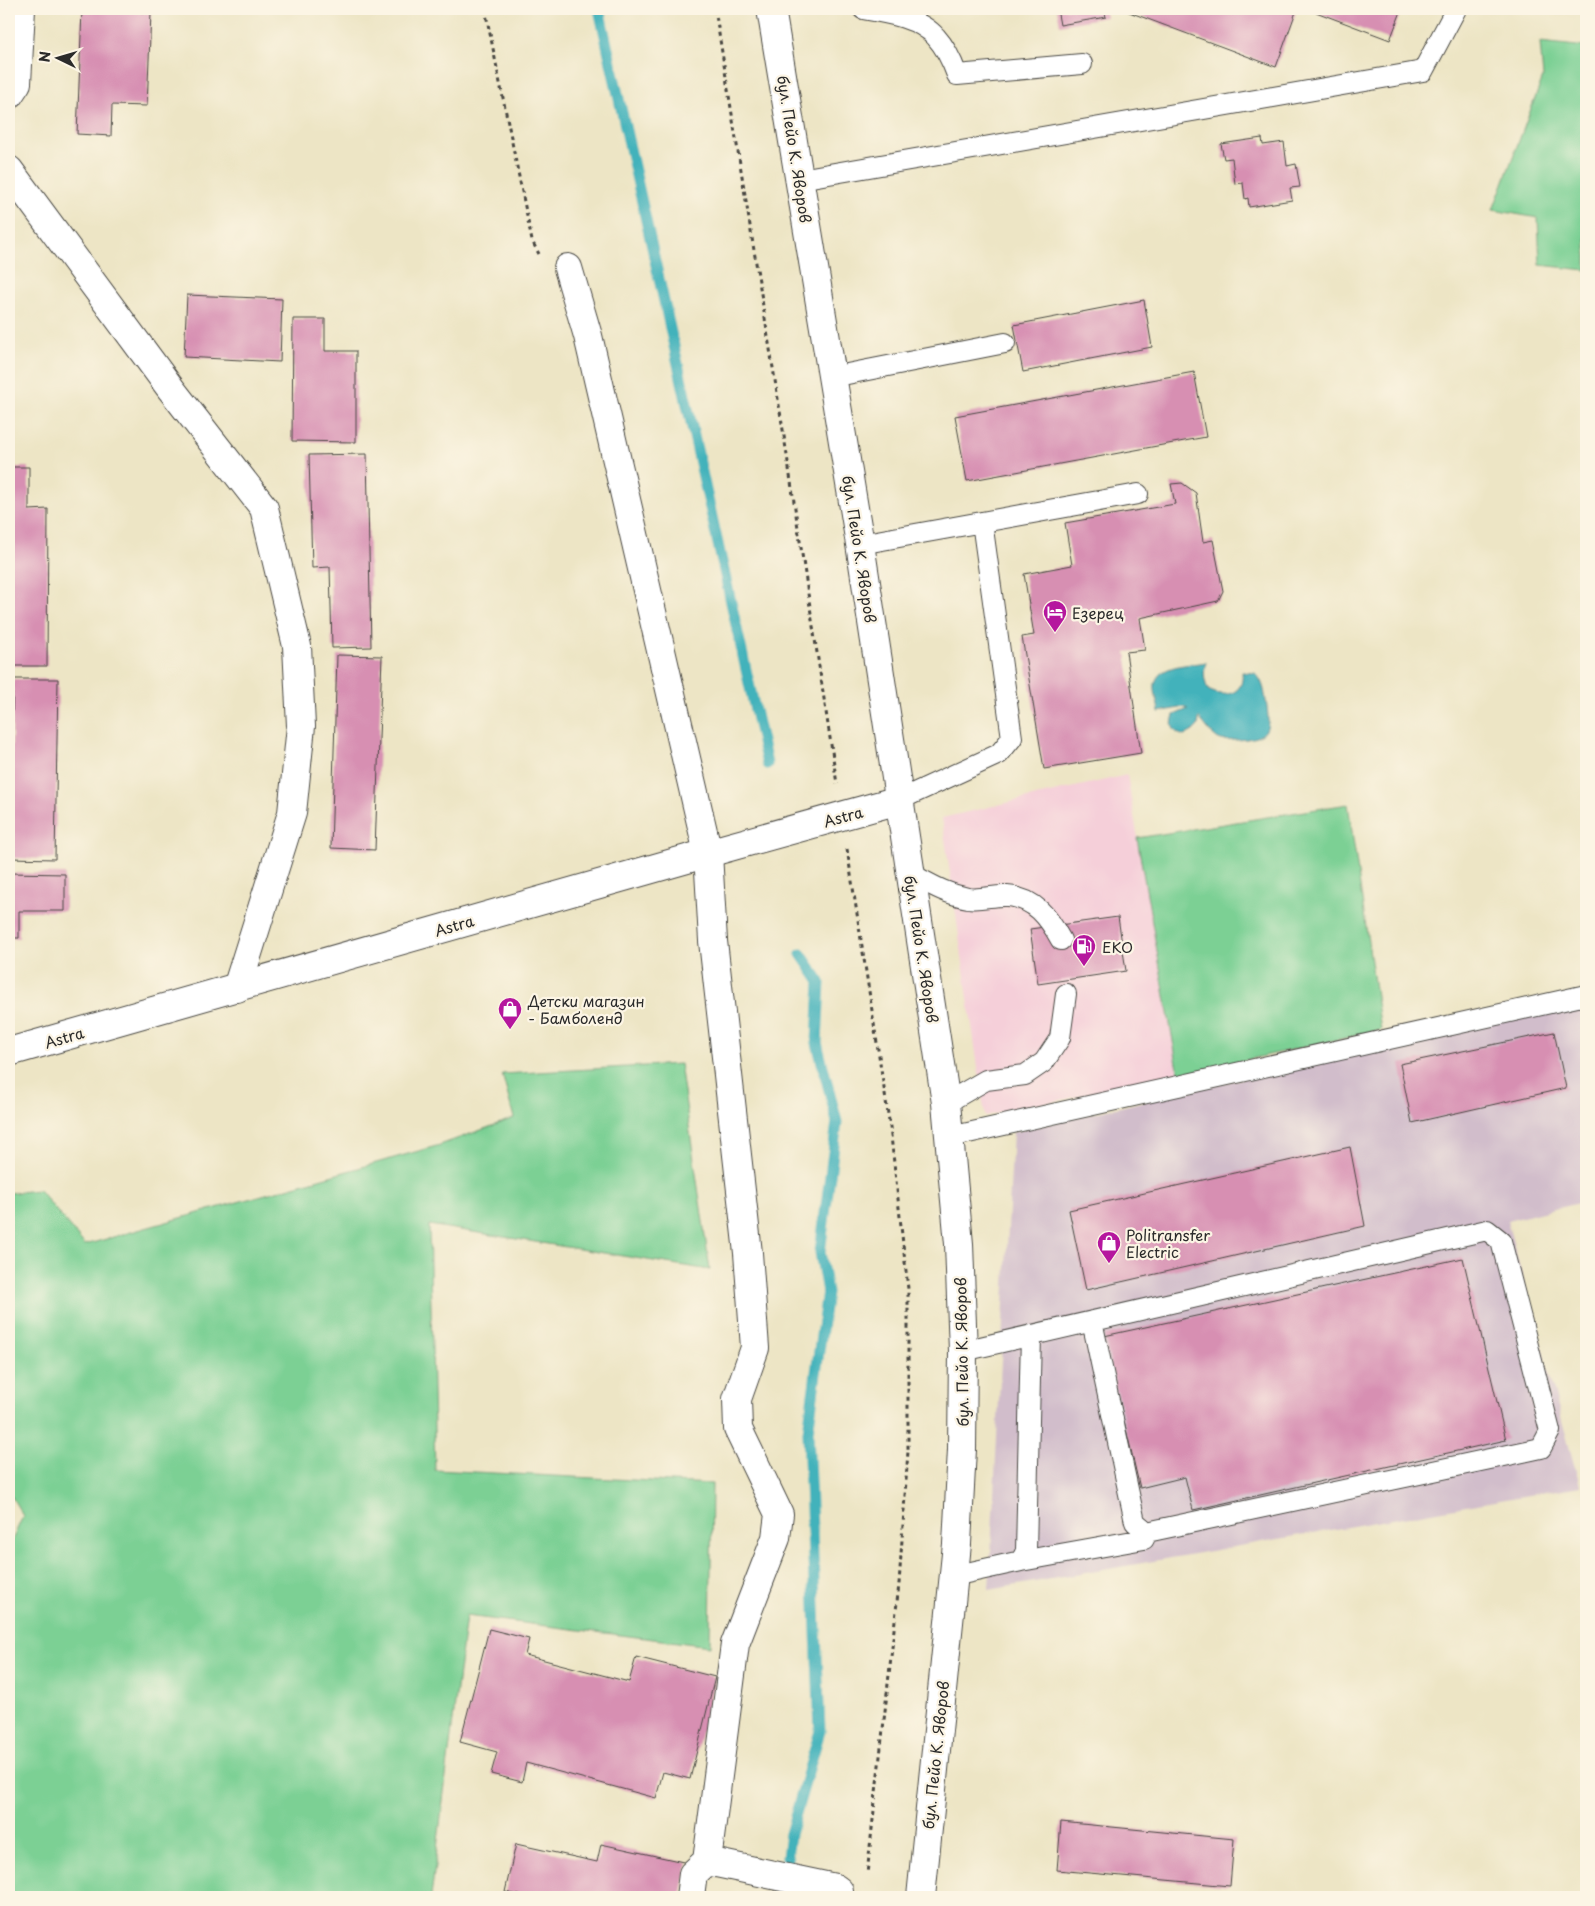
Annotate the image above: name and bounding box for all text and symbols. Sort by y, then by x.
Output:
north arrow [32,32,82,82]
text: N [34,50,55,63]
street label: бул. Пейо К. Яворов [772,74,818,224]
street label: бул. Пейо К. Яворов [837,474,883,624]
hotel icon: Езерец [1042,599,1068,633]
place label: Езерец [1072,601,1124,624]
street label: Astra [821,799,866,832]
street label: бул. Пейо К. Яворов [899,874,945,1024]
street label: Astra [432,908,477,942]
fuel station icon: EKO [1071,933,1097,967]
place label: EKO [1102,935,1133,958]
place label: Детски магазин - Бамболенд [527,989,645,1029]
shop icon: Детски магазин - Бамболенд [497,996,523,1030]
street label: Astra [42,1020,87,1054]
place label: Politransfer Electric [1126,1223,1210,1263]
shop icon: Politransfer Electric [1096,1230,1122,1264]
street label: бул. Пейо К. Яворов [948,1277,974,1427]
street label: бул. Пейо К. Яворов [916,1680,954,1830]

